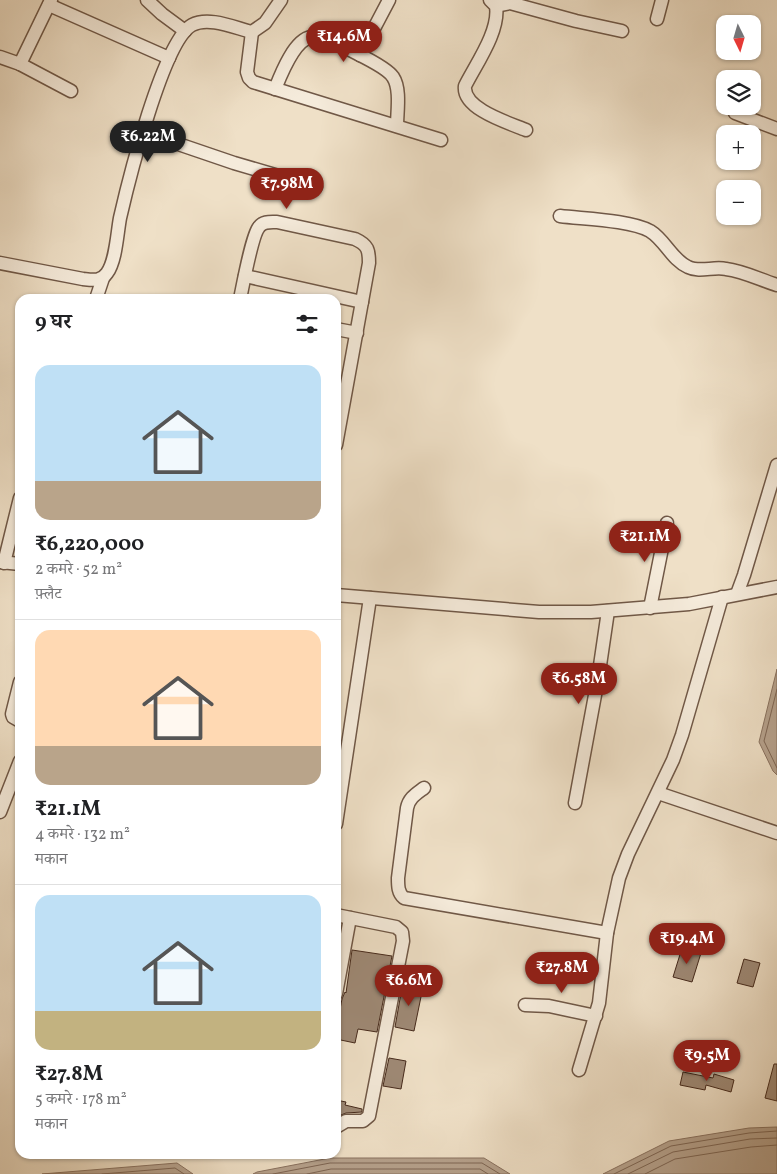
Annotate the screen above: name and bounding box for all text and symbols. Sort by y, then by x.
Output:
north arrow [716,15,761,60]
map controls [716,15,761,225]
pin: ₹14.6M [303,20,385,63]
text: ₹14.6M [317,26,371,48]
button: layers [716,70,761,115]
pin: ₹6.22M [107,120,189,163]
button: + [716,125,761,170]
text: ₹6.22M [121,126,175,148]
pin: ₹7.98M [246,168,328,210]
text: ₹7.98M [261,173,313,195]
button: − [716,180,761,225]
text: 9 घर [35,308,72,337]
icon: filters [293,310,321,338]
icon: home [133,397,223,487]
pin: ₹21.1M [604,520,686,563]
text: ₹21.1M [620,526,670,548]
text: ₹6,220,000 [35,530,144,559]
text: 2 कमरे · 52 m² [35,559,122,581]
text: फ़्लैट [35,584,62,606]
pin: ₹6.58M [538,662,620,705]
icon: home [133,663,223,753]
text: ₹6.58M [552,668,606,690]
text: ₹21.1M [35,795,101,824]
text: 4 कमरे · 132 m² [35,824,130,846]
text: मकान [35,849,67,871]
pin: ₹19.4M [646,922,728,965]
icon: home [133,928,223,1018]
text: ₹19.4M [660,928,714,950]
pin: ₹27.8M [521,952,603,994]
text: ₹27.8M [536,957,588,979]
pin: ₹6.6M [374,964,444,1007]
text: ₹6.6M [386,970,432,992]
pin: ₹9.5M [672,1040,742,1082]
text: ₹9.5M [684,1045,730,1067]
text: ₹27.8M [35,1060,103,1089]
text: 5 कमरे · 178 m² [35,1089,127,1111]
text: मकान [35,1114,67,1136]

